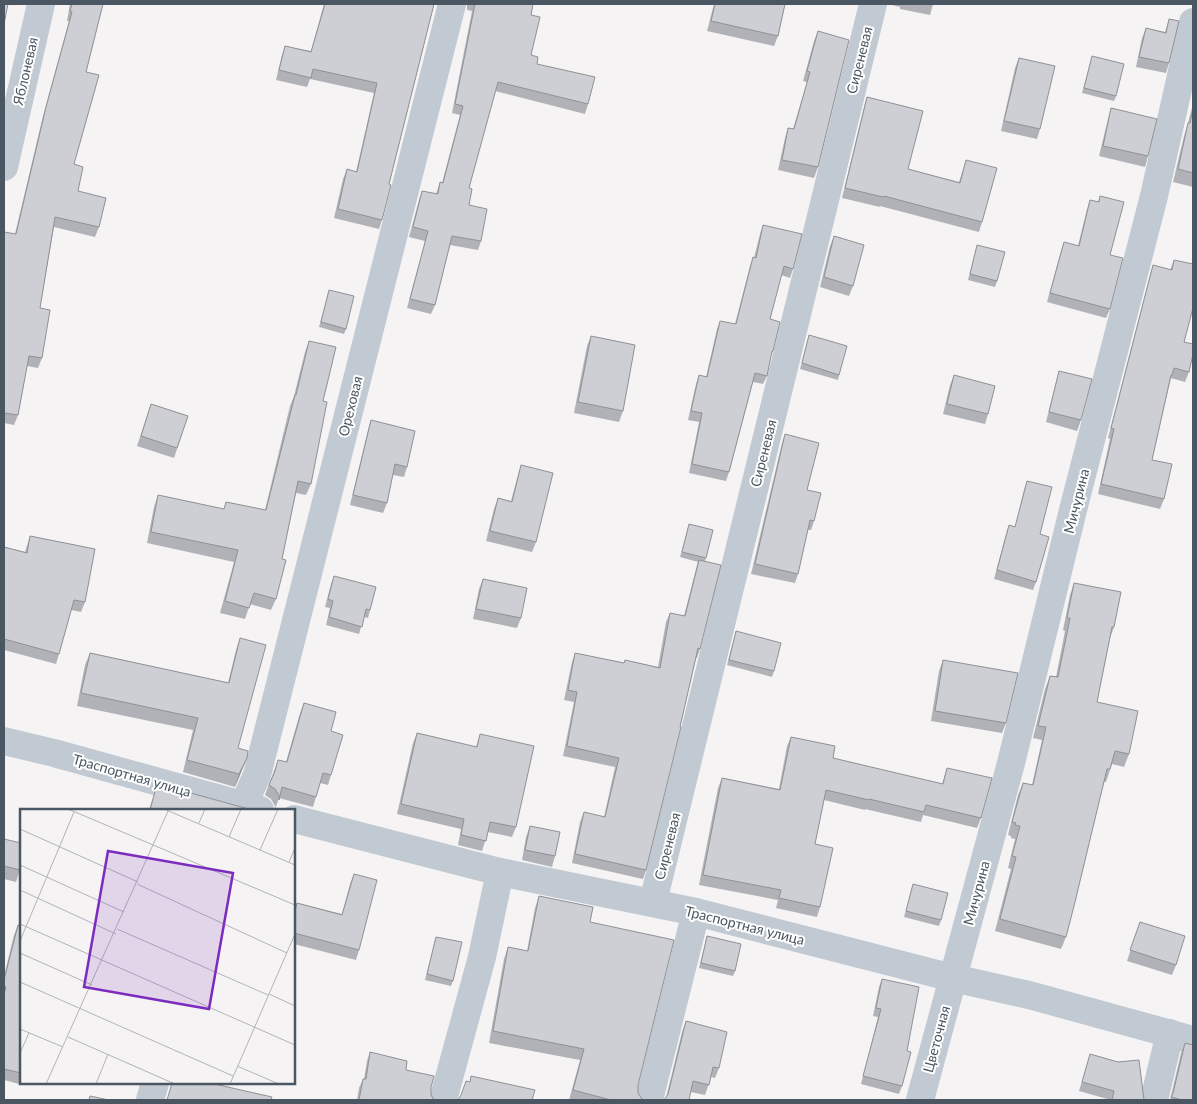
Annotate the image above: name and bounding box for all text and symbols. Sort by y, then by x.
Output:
street label: Сиреневая [842,25,876,95]
street label: Яблоневая [9,35,41,108]
street label: Ореховая [334,374,366,438]
street label: Сиреневая [746,418,780,488]
street label: Мичурина [1060,467,1092,535]
street label: Траспортная улица [71,750,193,800]
inset map [20,809,295,1084]
street label: Сиреневая [650,811,684,881]
street label: Мичурина [959,859,993,927]
street label: Траспортная улица [684,902,806,948]
street label: Цветочная [919,1004,953,1074]

